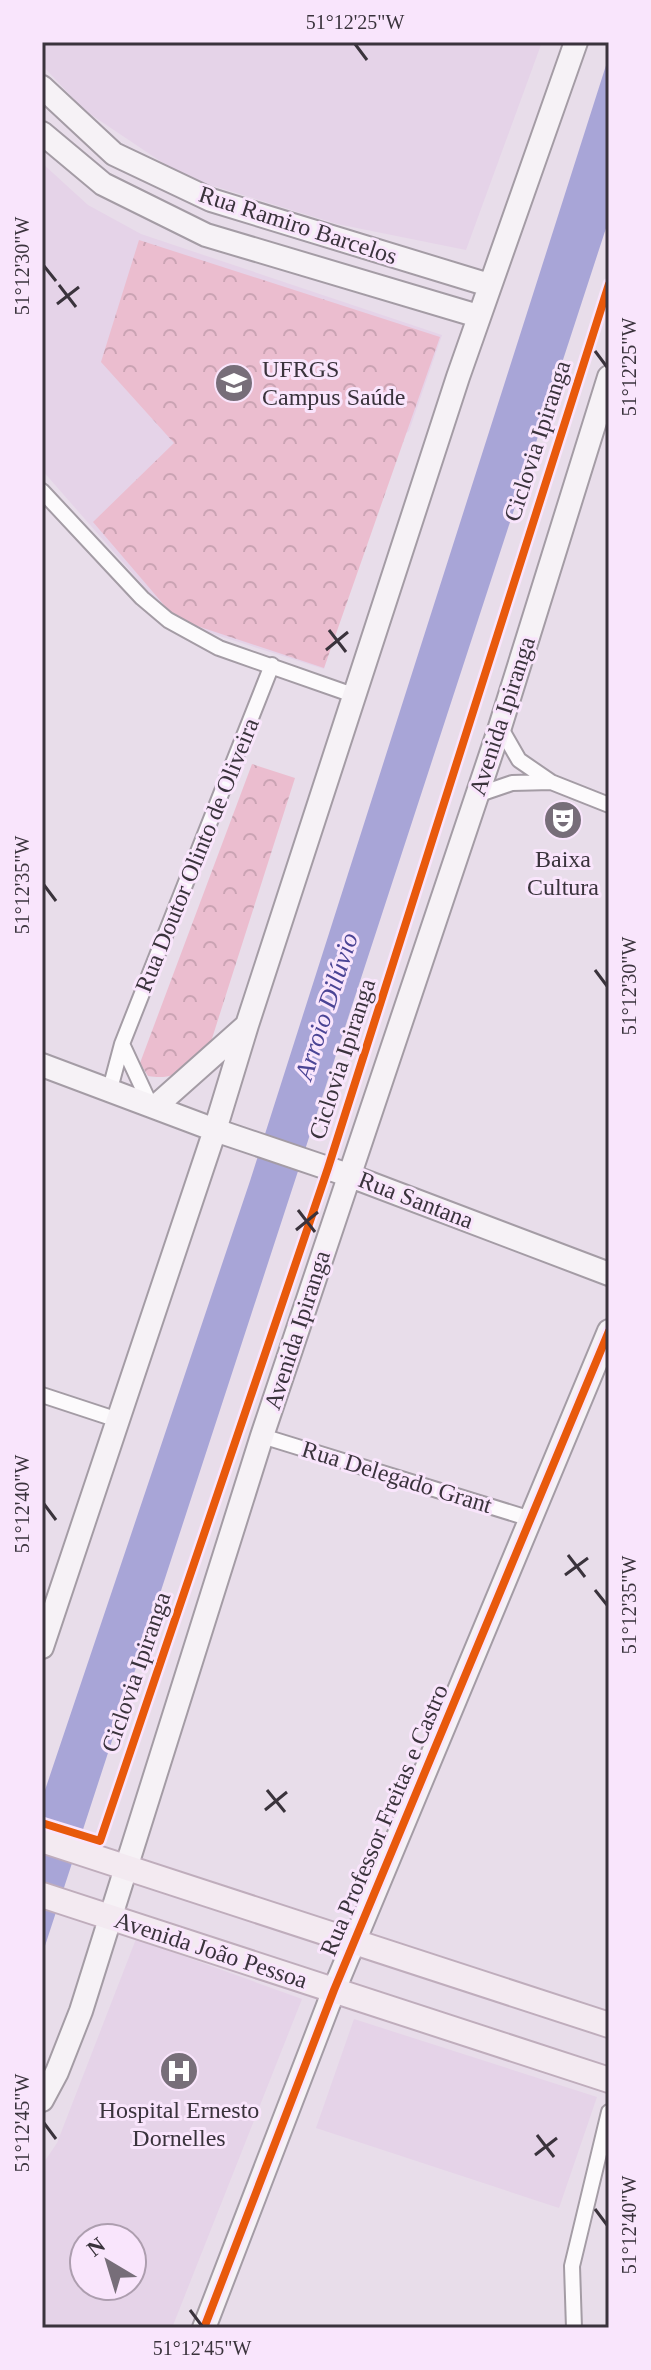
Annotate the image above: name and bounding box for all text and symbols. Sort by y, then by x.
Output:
text: 51°12'25"W [306,11,404,33]
street label: Rua Ramiro Barcelos [196,181,400,269]
text: 51°12'30"W [11,217,33,315]
text: 51°12'25"W [618,318,640,416]
place label: UFRGS Campus Saúde [262,356,405,410]
street label: Ciclovia Ipiranga [499,357,575,525]
school or university icon: UFRGS Campus Saúde [213,362,255,404]
street label: Avenida Ipiranga [464,633,540,799]
street label: Rua Doutor Olinto de Oliveira [130,714,264,996]
theatre icon: Baixa Cultura [542,799,584,841]
text: 51°12'35"W [11,836,33,934]
place label: Baixa Cultura [527,846,599,900]
water label: Arroio Dilúvio [288,929,364,1085]
text: 51°12'30"W [618,937,640,1035]
street label: Ciclovia Ipiranga [304,975,380,1143]
street label: Rua Santana [355,1166,477,1234]
street label: Avenida Ipiranga [259,1247,335,1413]
street label: Rua Delegado Grant [299,1436,495,1518]
text: 51°12'40"W [11,1455,33,1553]
text: 51°12'35"W [618,1556,640,1654]
street label: Ciclovia Ipiranga [96,1588,176,1755]
street label: Rua Professor Freitas e Castro [315,1681,453,1959]
street label: Avenida João Pessoa [111,1907,311,1994]
hospital icon: Hospital Ernesto Dornelles [158,2050,200,2092]
text: 51°12'45"W [11,2074,33,2172]
place label: Hospital Ernesto Dornelles [99,2097,259,2151]
text: 51°12'40"W [618,2176,640,2274]
north arrow [68,2222,148,2302]
text: N [82,2232,110,2261]
text: 51°12'45"W [153,2337,251,2359]

